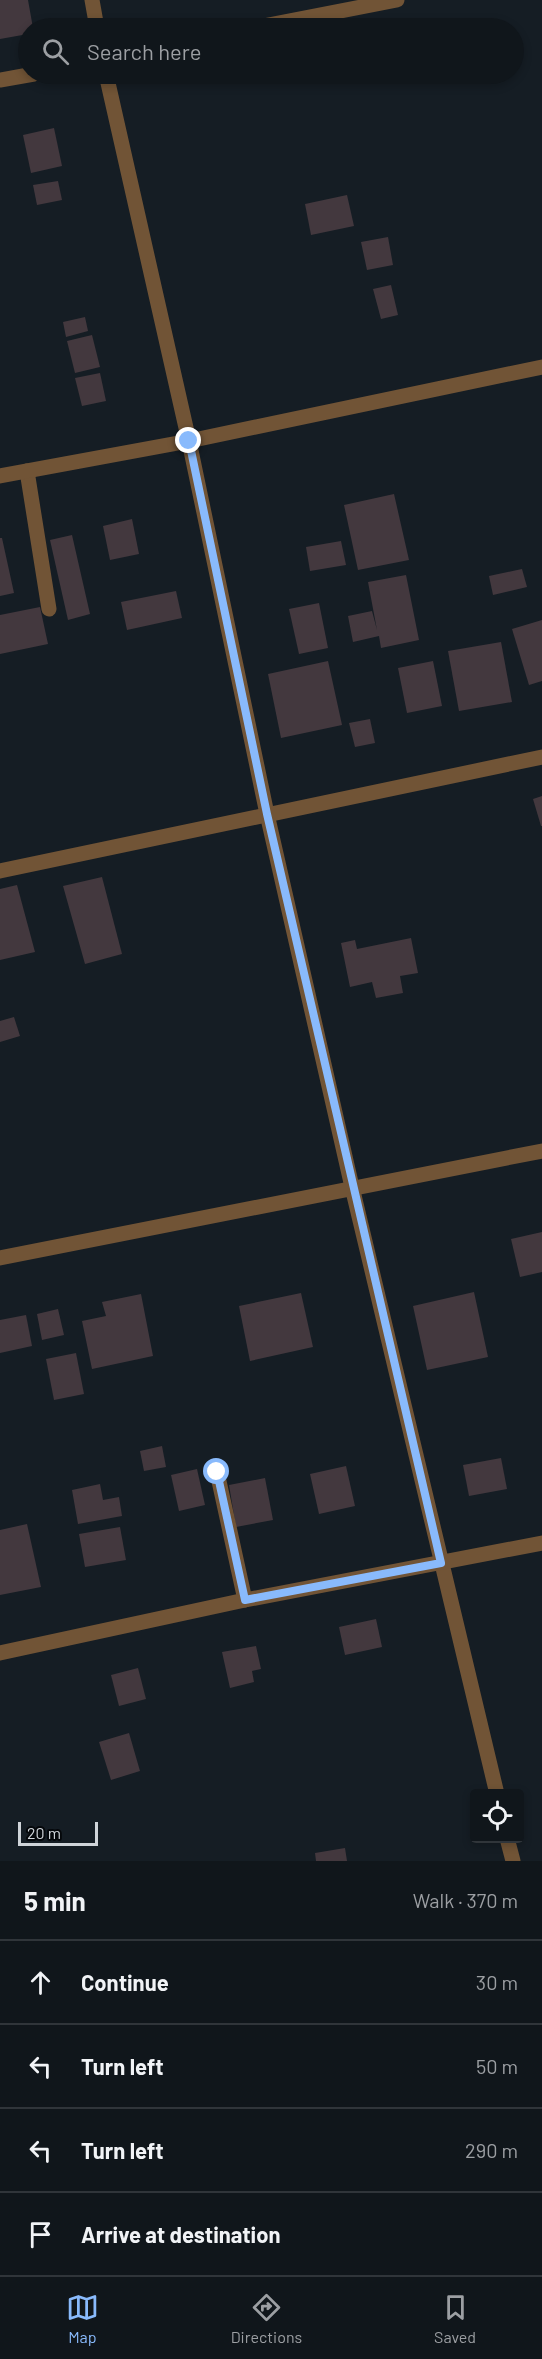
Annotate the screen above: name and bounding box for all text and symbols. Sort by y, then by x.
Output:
search box [18,18,524,84]
icon: search [39,35,72,68]
text: Search here [87,38,201,64]
route end [175,427,201,453]
route start [203,1458,229,1484]
map controls [470,1789,524,1843]
button: locate [470,1789,524,1843]
scale bar [18,1819,98,1846]
text: 20 m [27,1823,61,1842]
text: 5 min [24,1885,86,1916]
text: Walk · 370 m [413,1888,518,1912]
icon: ahead [24,1966,57,1999]
text: Continue [81,1969,169,1995]
text: 30 m [476,1970,518,1994]
icon: left [24,2050,57,2083]
text: Turn left [81,2053,164,2079]
text: 50 m [476,2054,518,2078]
icon: left [24,2134,57,2167]
text: Turn left [81,2137,164,2163]
text: 290 m [465,2138,518,2162]
icon: arrive [24,2218,57,2251]
text: Arrive at destination [81,2221,280,2247]
tab: Map [66,2291,99,2346]
tab: Directions [231,2291,302,2346]
tab: Saved [434,2291,476,2346]

